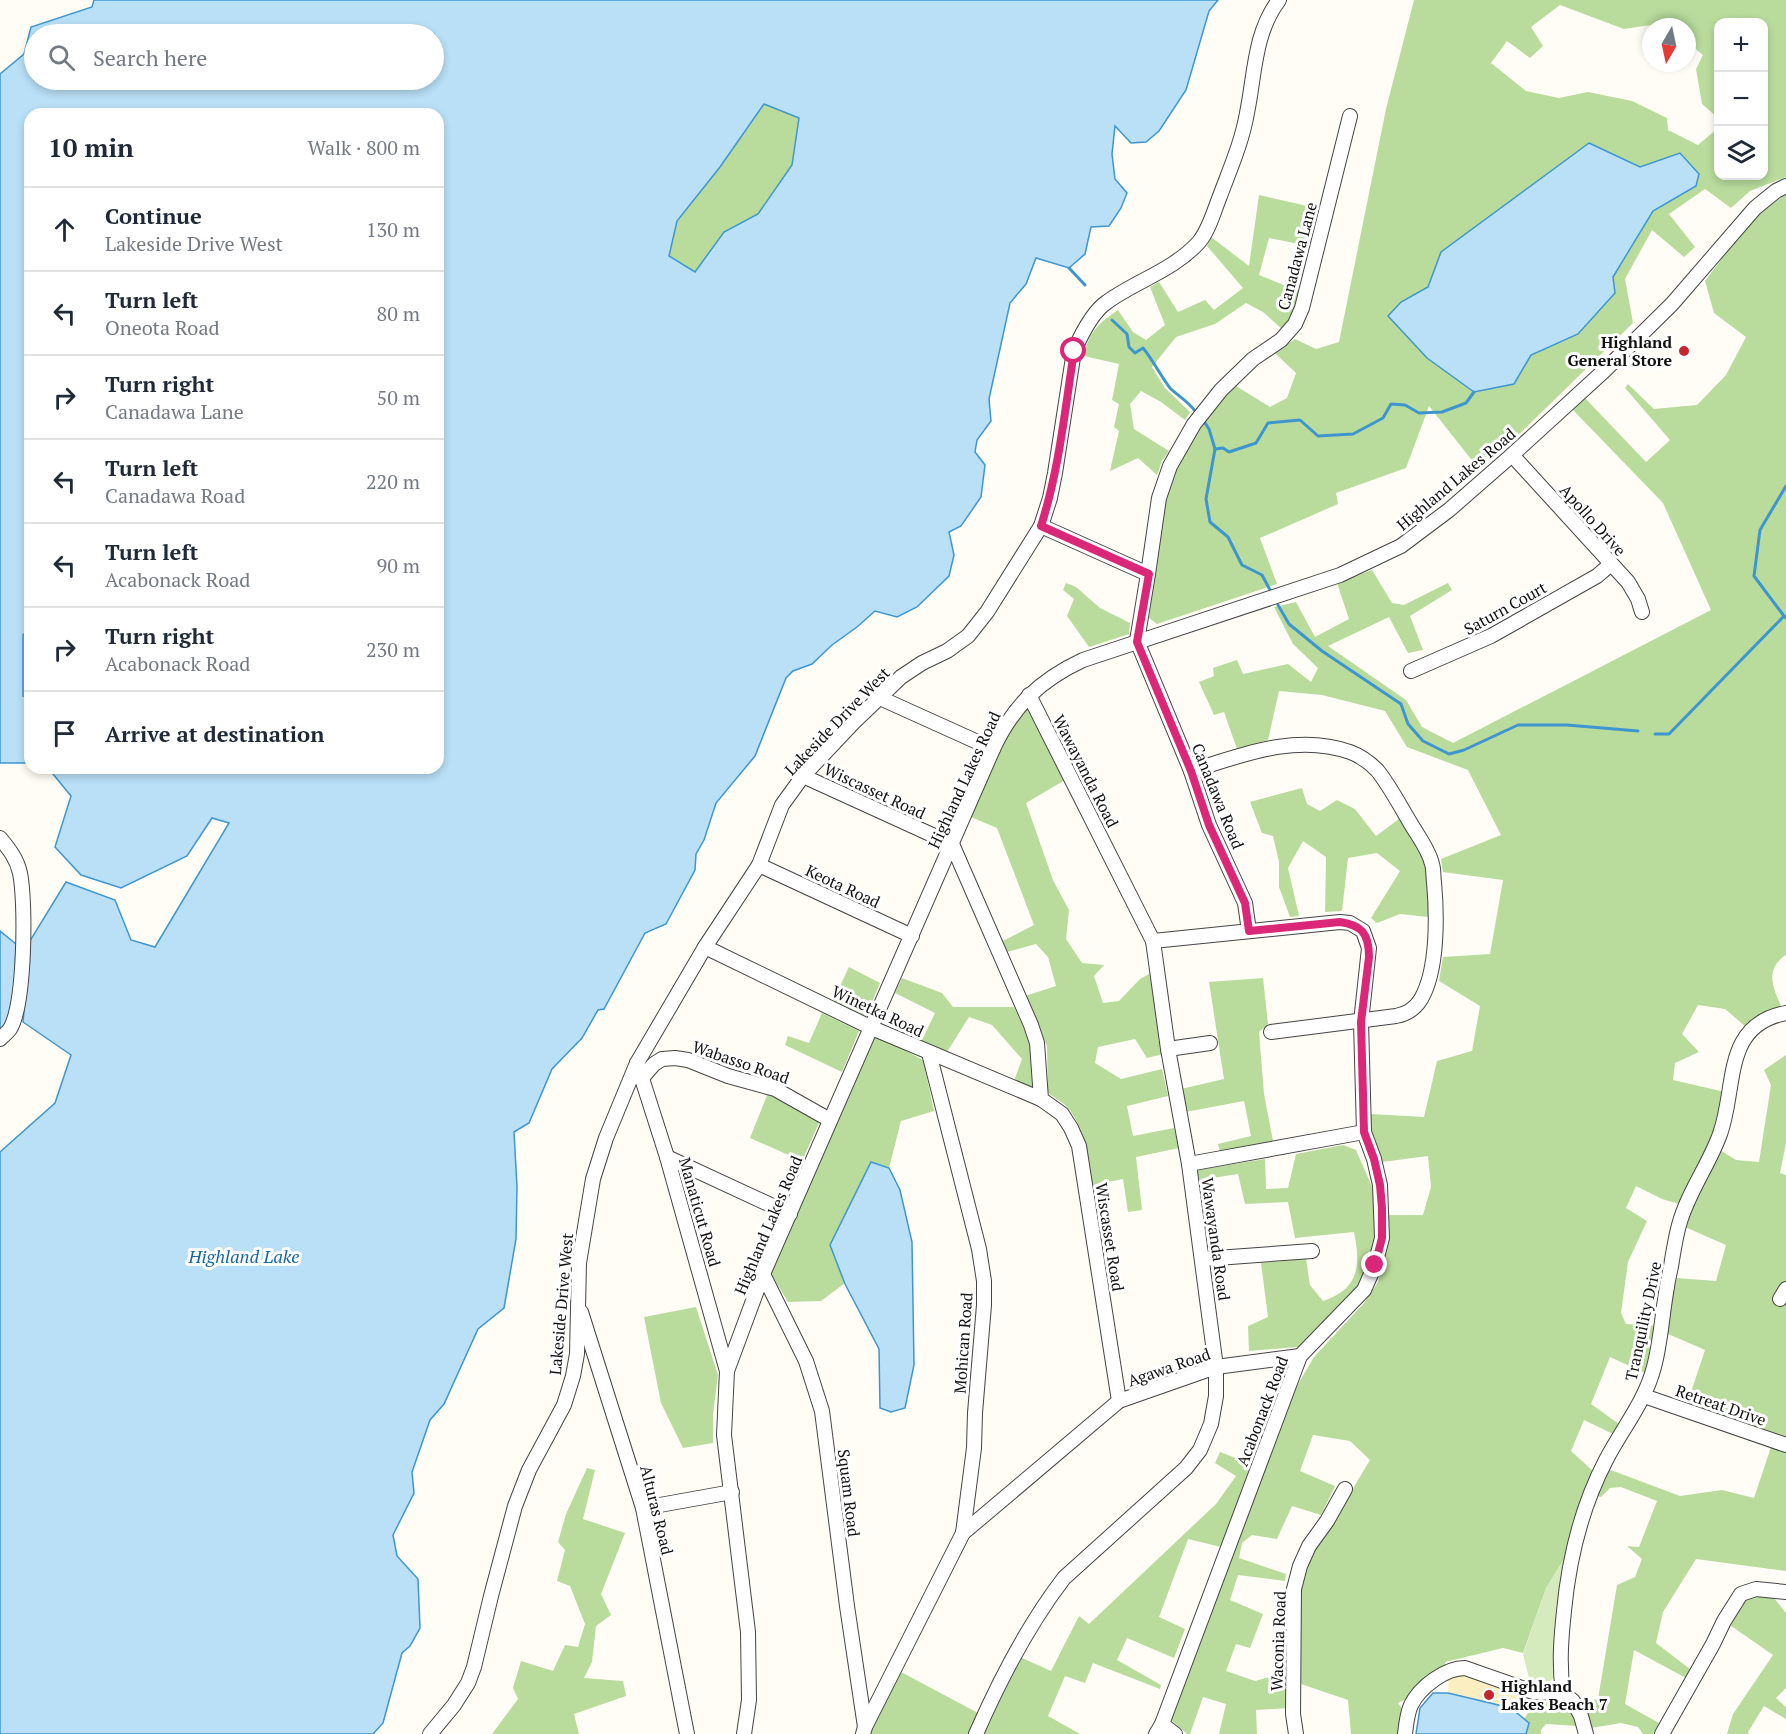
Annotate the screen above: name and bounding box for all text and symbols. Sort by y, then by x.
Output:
north arrow [1642,18,1696,72]
map controls [1714,18,1768,180]
button: + [1714,18,1768,72]
search box [24,24,444,90]
icon: search [45,41,78,74]
text: Search here [93,43,207,72]
button: − [1714,72,1768,126]
button: layers [1714,126,1768,180]
text: 10 min [48,130,134,164]
text: Walk · 800 m [308,134,420,161]
street label: Canadawa Lane [1272,200,1322,312]
text: Continue [105,201,202,230]
icon: ahead [48,213,81,246]
text: 130 m [366,216,420,243]
text: Lakeside Drive West [105,230,283,257]
text: Turn left [105,285,198,314]
icon: left [48,297,81,330]
text: 80 m [377,300,420,327]
text: Oneota Road [105,314,220,341]
place label: Highland General Store [1567,331,1672,371]
route start [1060,337,1086,363]
marker: Highland General Store [1677,344,1691,358]
text: Turn right [105,369,214,398]
icon: right [48,381,81,414]
text: 50 m [377,384,420,411]
text: Canadawa Lane [105,398,244,425]
street label: Highland Lakes Road [1392,423,1520,535]
text: Turn left [105,453,198,482]
icon: left [48,465,81,498]
text: 220 m [366,468,420,495]
street label: Apollo Drive [1555,479,1631,561]
text: Canadawa Road [105,482,245,509]
text: Turn left [105,537,198,566]
icon: left [48,549,81,582]
text: 90 m [377,552,420,579]
text: Acabonack Road [105,566,250,593]
street label: Saturn Court [1460,576,1550,640]
text: Turn right [105,621,214,650]
icon: right [48,633,81,666]
text: 230 m [366,636,420,663]
text: Acabonack Road [105,650,250,677]
street label: Lakeside Drive West [780,662,894,780]
street label: Highland Lakes Road [923,708,1005,852]
street label: Wawayanda Road [1048,711,1124,831]
icon: arrive [48,717,81,750]
text: Arrive at destination [105,719,324,748]
street label: Canadawa Road [1187,740,1249,852]
street label: Wiscasset Road [821,758,929,824]
street label: Keota Road [802,859,884,913]
street label: Winetka Road [828,980,928,1042]
street label: Wabasso Road [690,1035,792,1089]
street label: Highland Lakes Road [729,1152,807,1298]
street label: Manaticut Road [674,1155,726,1269]
street label: Wawayanda Road [1196,1176,1236,1302]
street label: Wiscasset Road [1091,1181,1129,1293]
street label: Lakeside Drive West [544,1232,578,1376]
water label: Highland Lake [188,1244,300,1268]
route end [1361,1251,1387,1277]
street label: Tranquility Drive [1620,1259,1666,1383]
street label: Mohican Road [948,1291,978,1394]
street label: Agawa Road [1125,1343,1213,1391]
street label: Acabonack Road [1231,1353,1293,1469]
street label: Retreat Drive [1673,1379,1769,1431]
street label: Squam Road [833,1448,865,1538]
street label: Alturas Road [635,1463,679,1557]
street label: Waconia Road [1265,1591,1291,1691]
place label: Highland Lakes Beach 7 [1501,1675,1608,1715]
marker: Highland Lakes Beach 7 [1482,1688,1496,1702]

